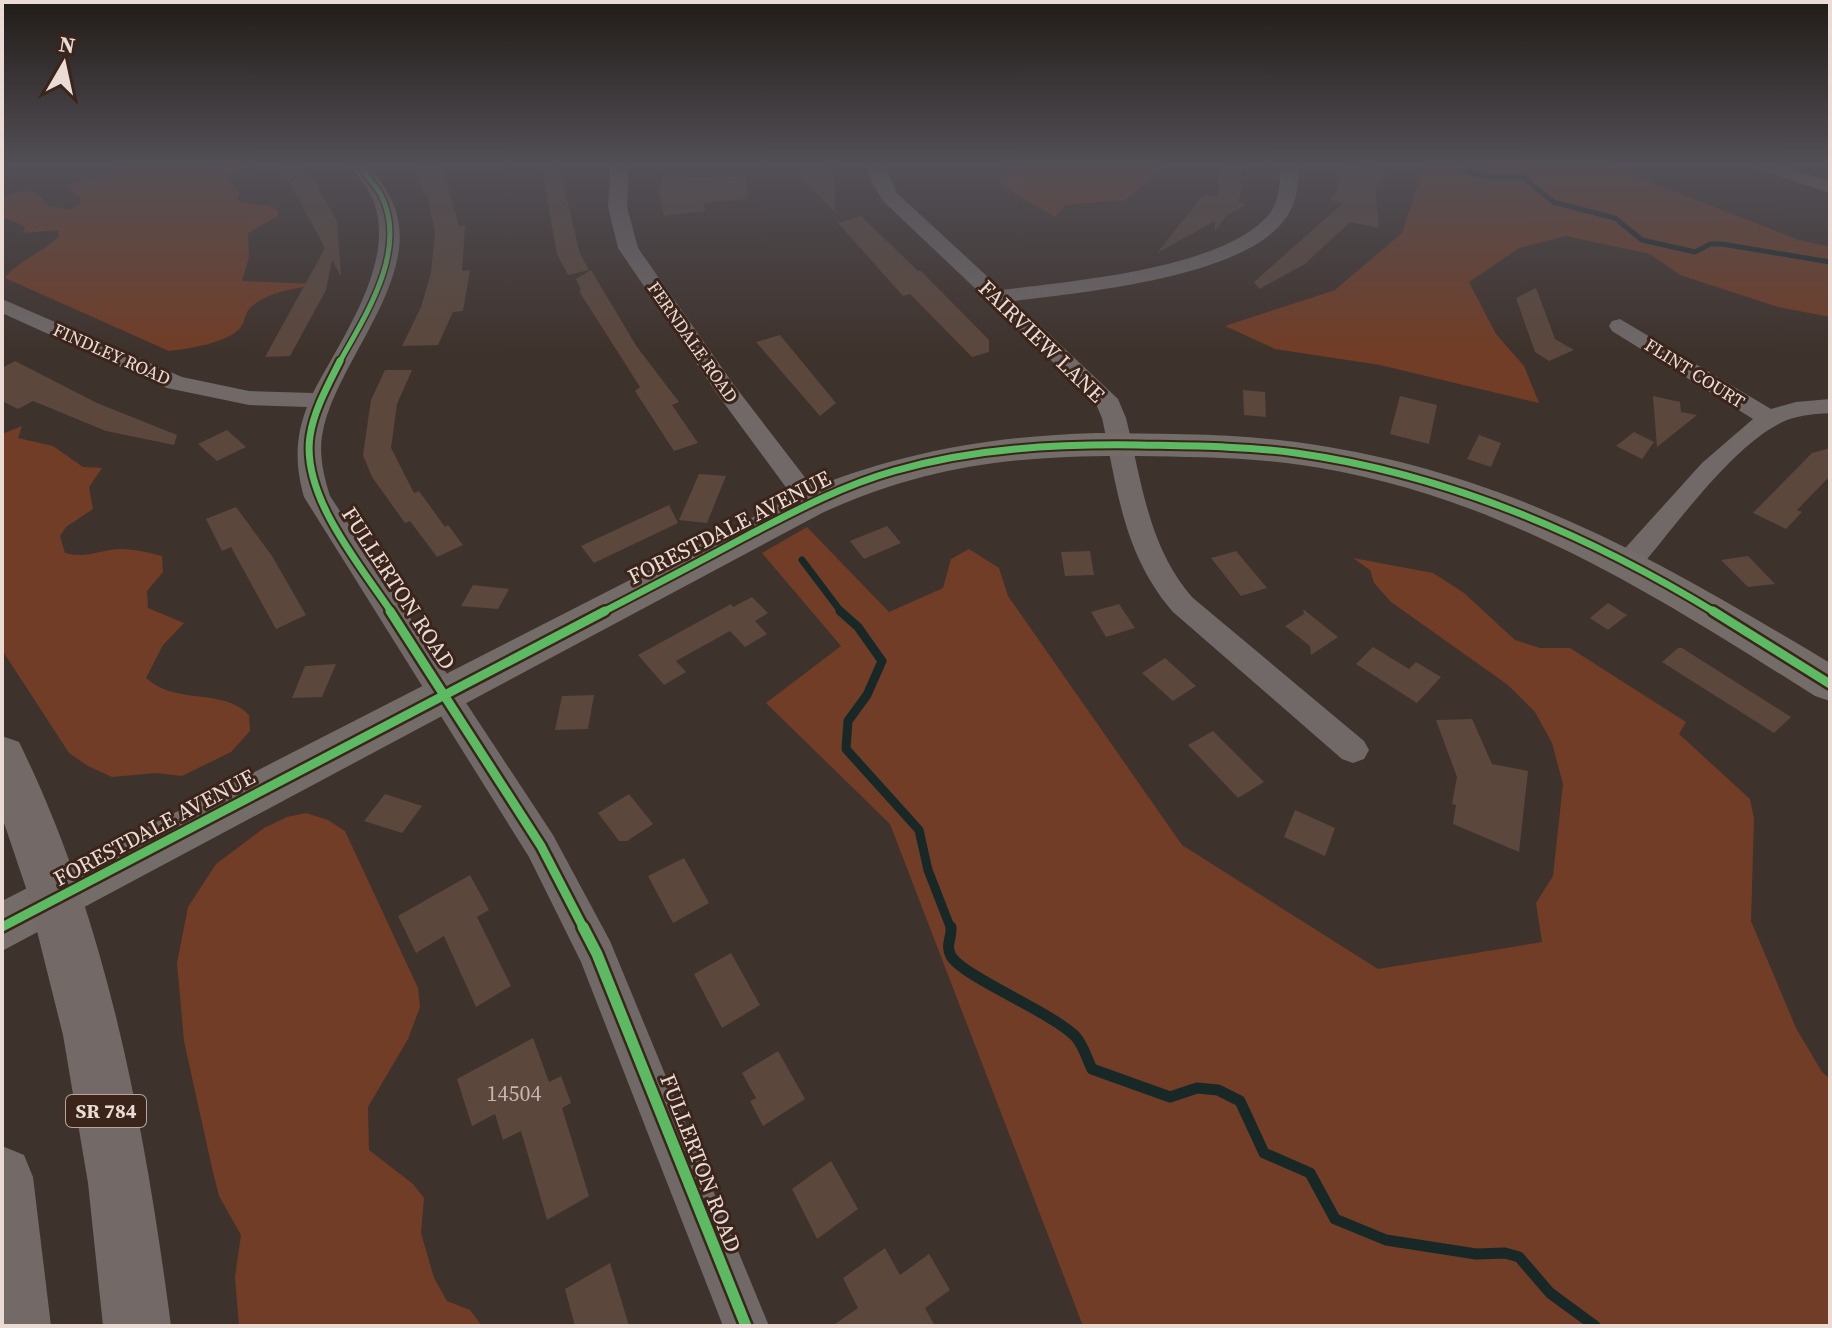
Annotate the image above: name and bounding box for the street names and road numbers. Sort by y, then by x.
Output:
street label: FAIRVIEW LANE [972,273,1112,409]
street label: FERNDALE ROAD [642,276,744,408]
street label: FINDLEY ROAD [49,317,175,391]
street label: FLINT COURT [1640,332,1750,414]
street label: FORESTDALE AVENUE [622,463,836,591]
street label: FULLERTON ROAD [335,501,463,675]
street label: FORESTDALE AVENUE [48,761,260,893]
street label: FULLERTON ROAD [653,1070,749,1256]
road number: SR 784 [66,1095,146,1127]

